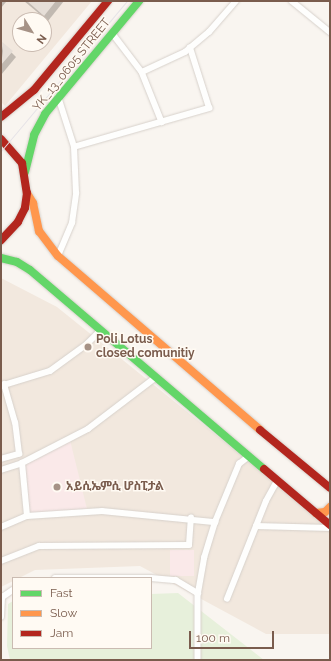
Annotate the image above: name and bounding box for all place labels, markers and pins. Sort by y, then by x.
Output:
place label: Poli Lotus closed comunitiy [96,333,195,361]
marker: Poli Lotus closed comunitiy [83,342,93,352]
place label: አይሲኤምሲ ሆስፒታል [66,480,164,494]
marker: አይሲኤምሲ ሆስፒታል [51,481,63,493]

